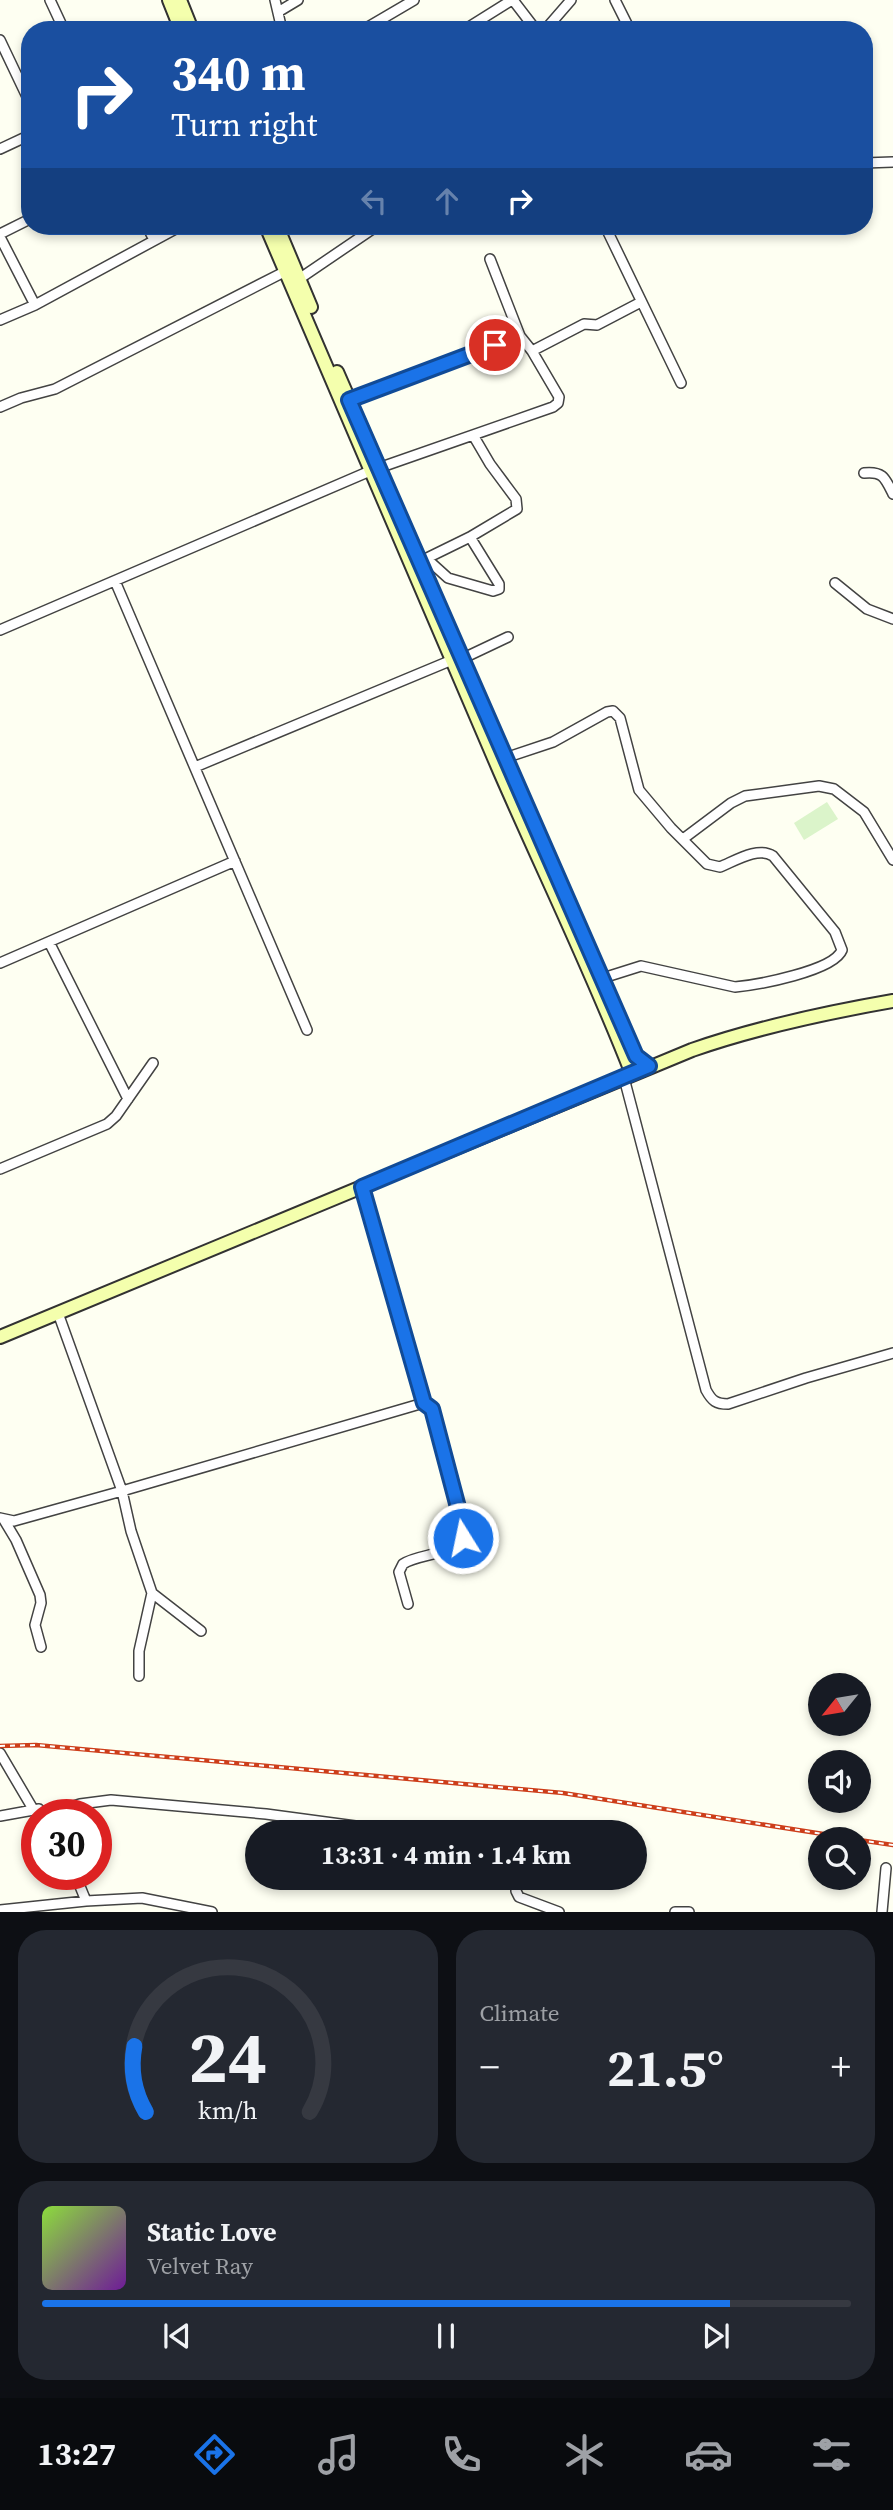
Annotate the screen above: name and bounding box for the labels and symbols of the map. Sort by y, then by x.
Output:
pin [465,315,525,375]
position arrow [426,1501,500,1575]
north arrow [808,1673,872,1736]
speed limit sign: 30 [21,1799,112,1890]

